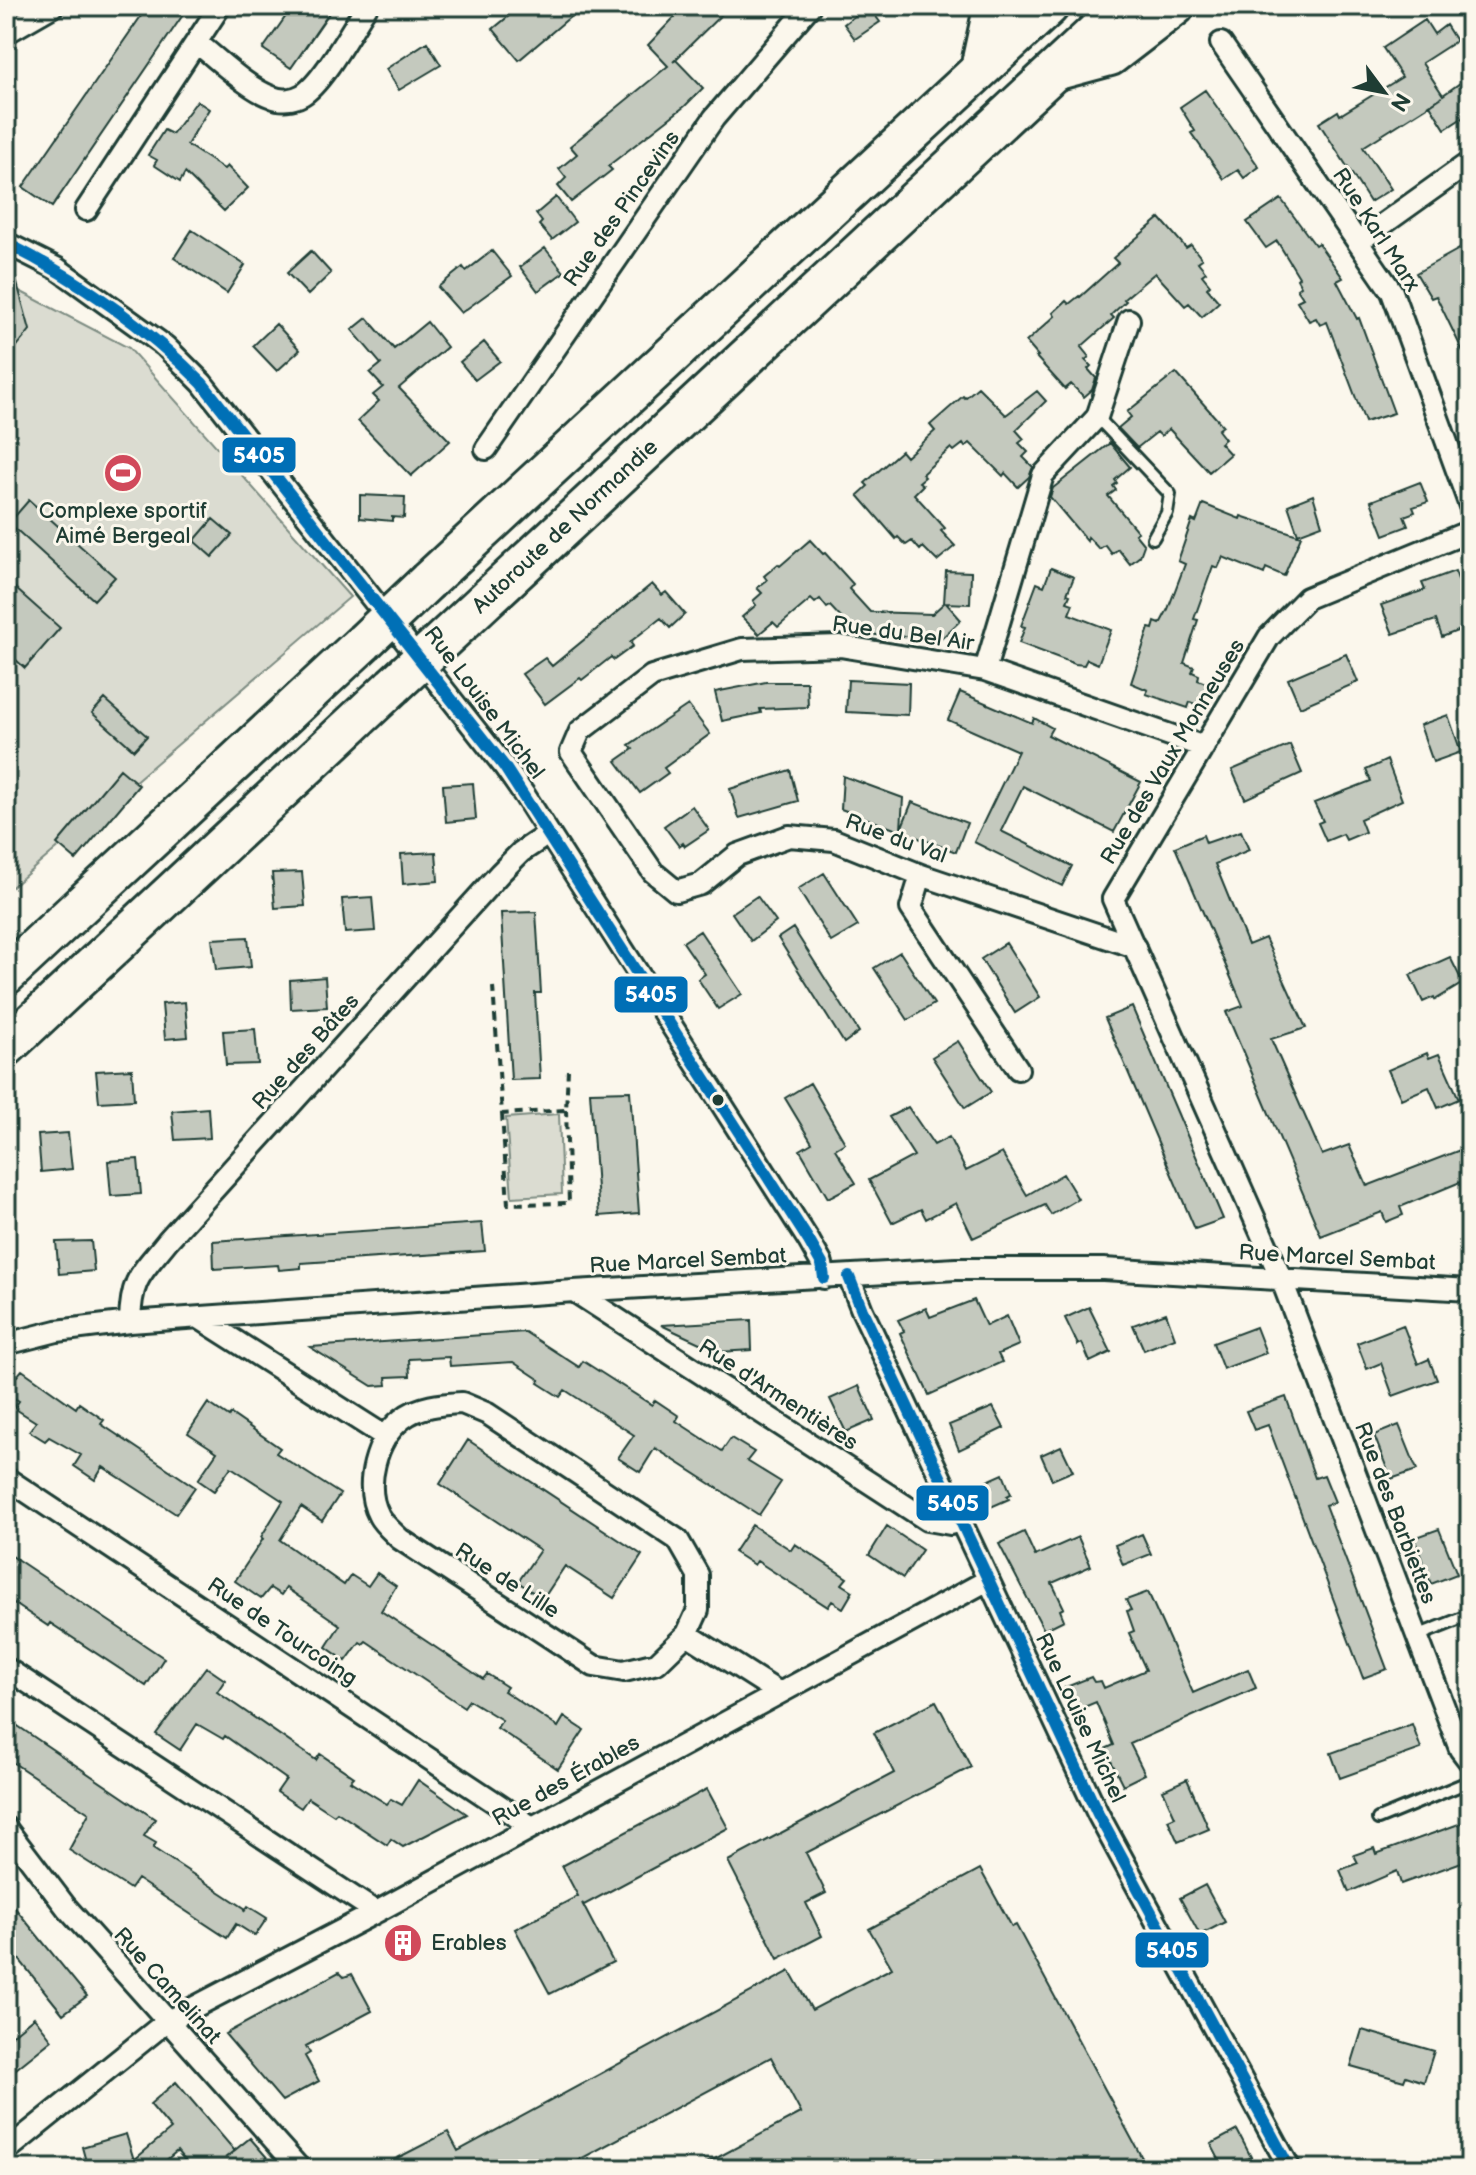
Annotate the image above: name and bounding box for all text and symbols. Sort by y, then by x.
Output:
north arrow [1344,52,1424,132]
text: N [1384,88,1416,116]
street label: Rue des Pincevins [558,126,686,292]
street label: Rue Karl Marx [1326,163,1426,297]
street label: Autoroute de Normandie [467,433,663,619]
line badge: 5405 [221,436,297,474]
text: 5405 [233,443,285,470]
sports icon: Complexe sportif Aimé Bergeal [102,452,144,494]
place label: Complexe sportif Aimé Bergeal [39,498,207,550]
street label: Rue du Bel Air [830,611,977,657]
street label: Rue Louise Michel [418,621,550,785]
street label: Rue des Vaux Monneuses [1095,634,1251,870]
street label: Rue du Val [841,808,951,870]
line badge: 5405 [613,975,689,1014]
text: 5405 [625,982,677,1009]
street label: Rue des Bâtes [247,988,365,1116]
unlabelled marker [710,1092,726,1108]
street label: Rue Marcel Sembat [1238,1239,1436,1277]
street label: Rue Marcel Sembat [589,1242,787,1280]
street label: Rue d'Armentières [693,1333,863,1457]
street label: Rue des Barbiettes [1348,1418,1442,1608]
line badge: 5405 [915,1484,990,1522]
text: 5405 [927,1491,979,1518]
street label: Rue de Lille [450,1537,564,1625]
street label: Rue de Tourcoing [202,1572,362,1692]
street label: Rue Louise Michel [1029,1629,1131,1807]
street label: Rue des Érables [487,1728,645,1833]
street label: Rue Camelinat [107,1922,227,2050]
building icon: Erables [382,1922,424,1964]
place label: Erables [431,1930,507,1957]
line badge: 5405 [1134,1931,1210,1969]
text: 5405 [1146,1938,1198,1965]

